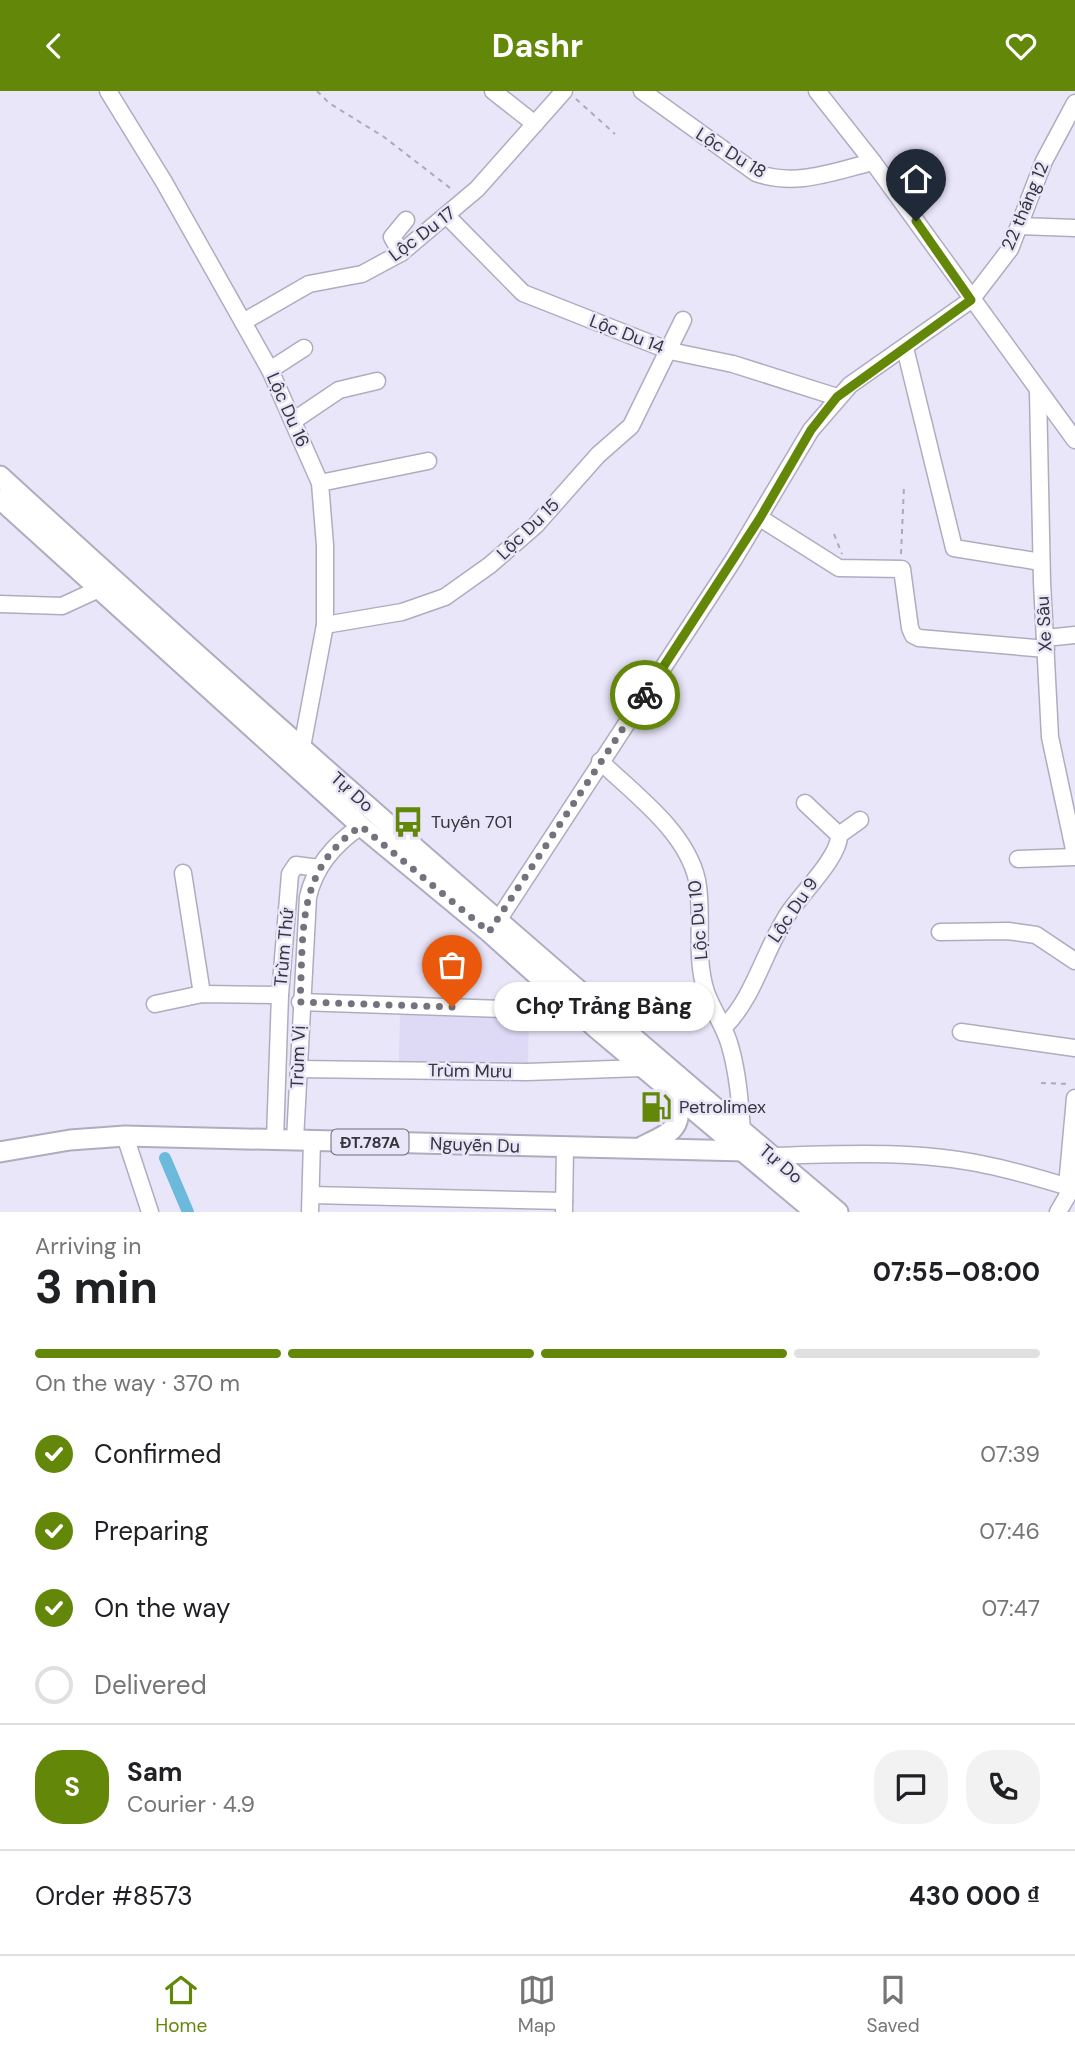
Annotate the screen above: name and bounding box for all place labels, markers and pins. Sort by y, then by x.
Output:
pin [886,149,946,221]
bus stop icon: Tuyến 701 [391,805,425,839]
place label: Tuyến 701 [431,810,512,834]
pin [422,935,482,1007]
callout: Chợ Trảng Bàng [494,983,714,1031]
fuel station icon: Petrolimex [639,1090,673,1124]
place label: Petrolimex [679,1095,766,1119]

